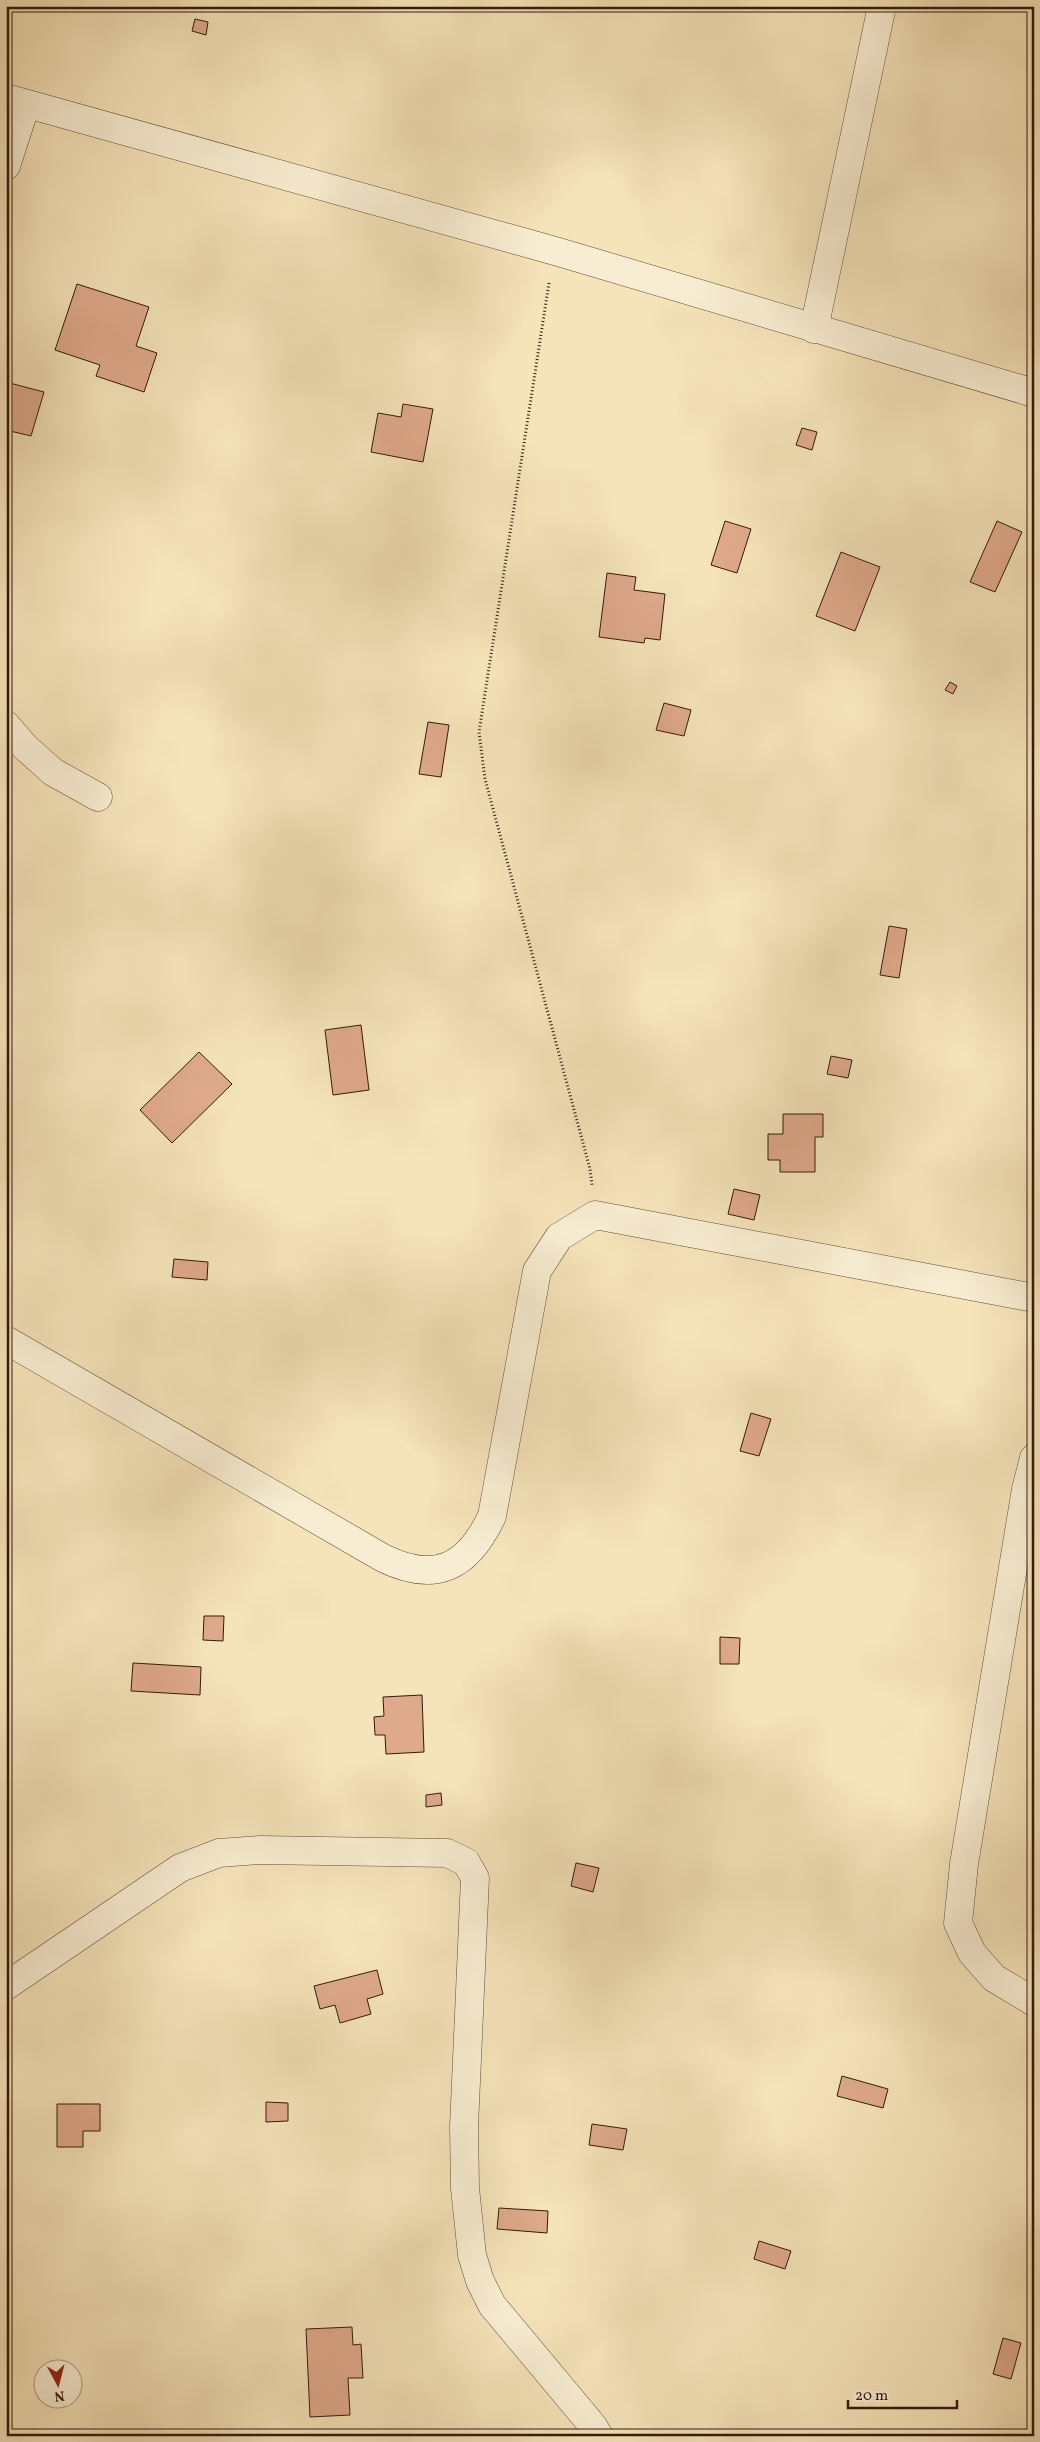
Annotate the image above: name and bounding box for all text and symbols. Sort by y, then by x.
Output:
north arrow [32,2360,82,2410]
scale bar [848,2377,956,2409]
text: N [53,2385,66,2405]
text: 20 m [855,2386,888,2407]

